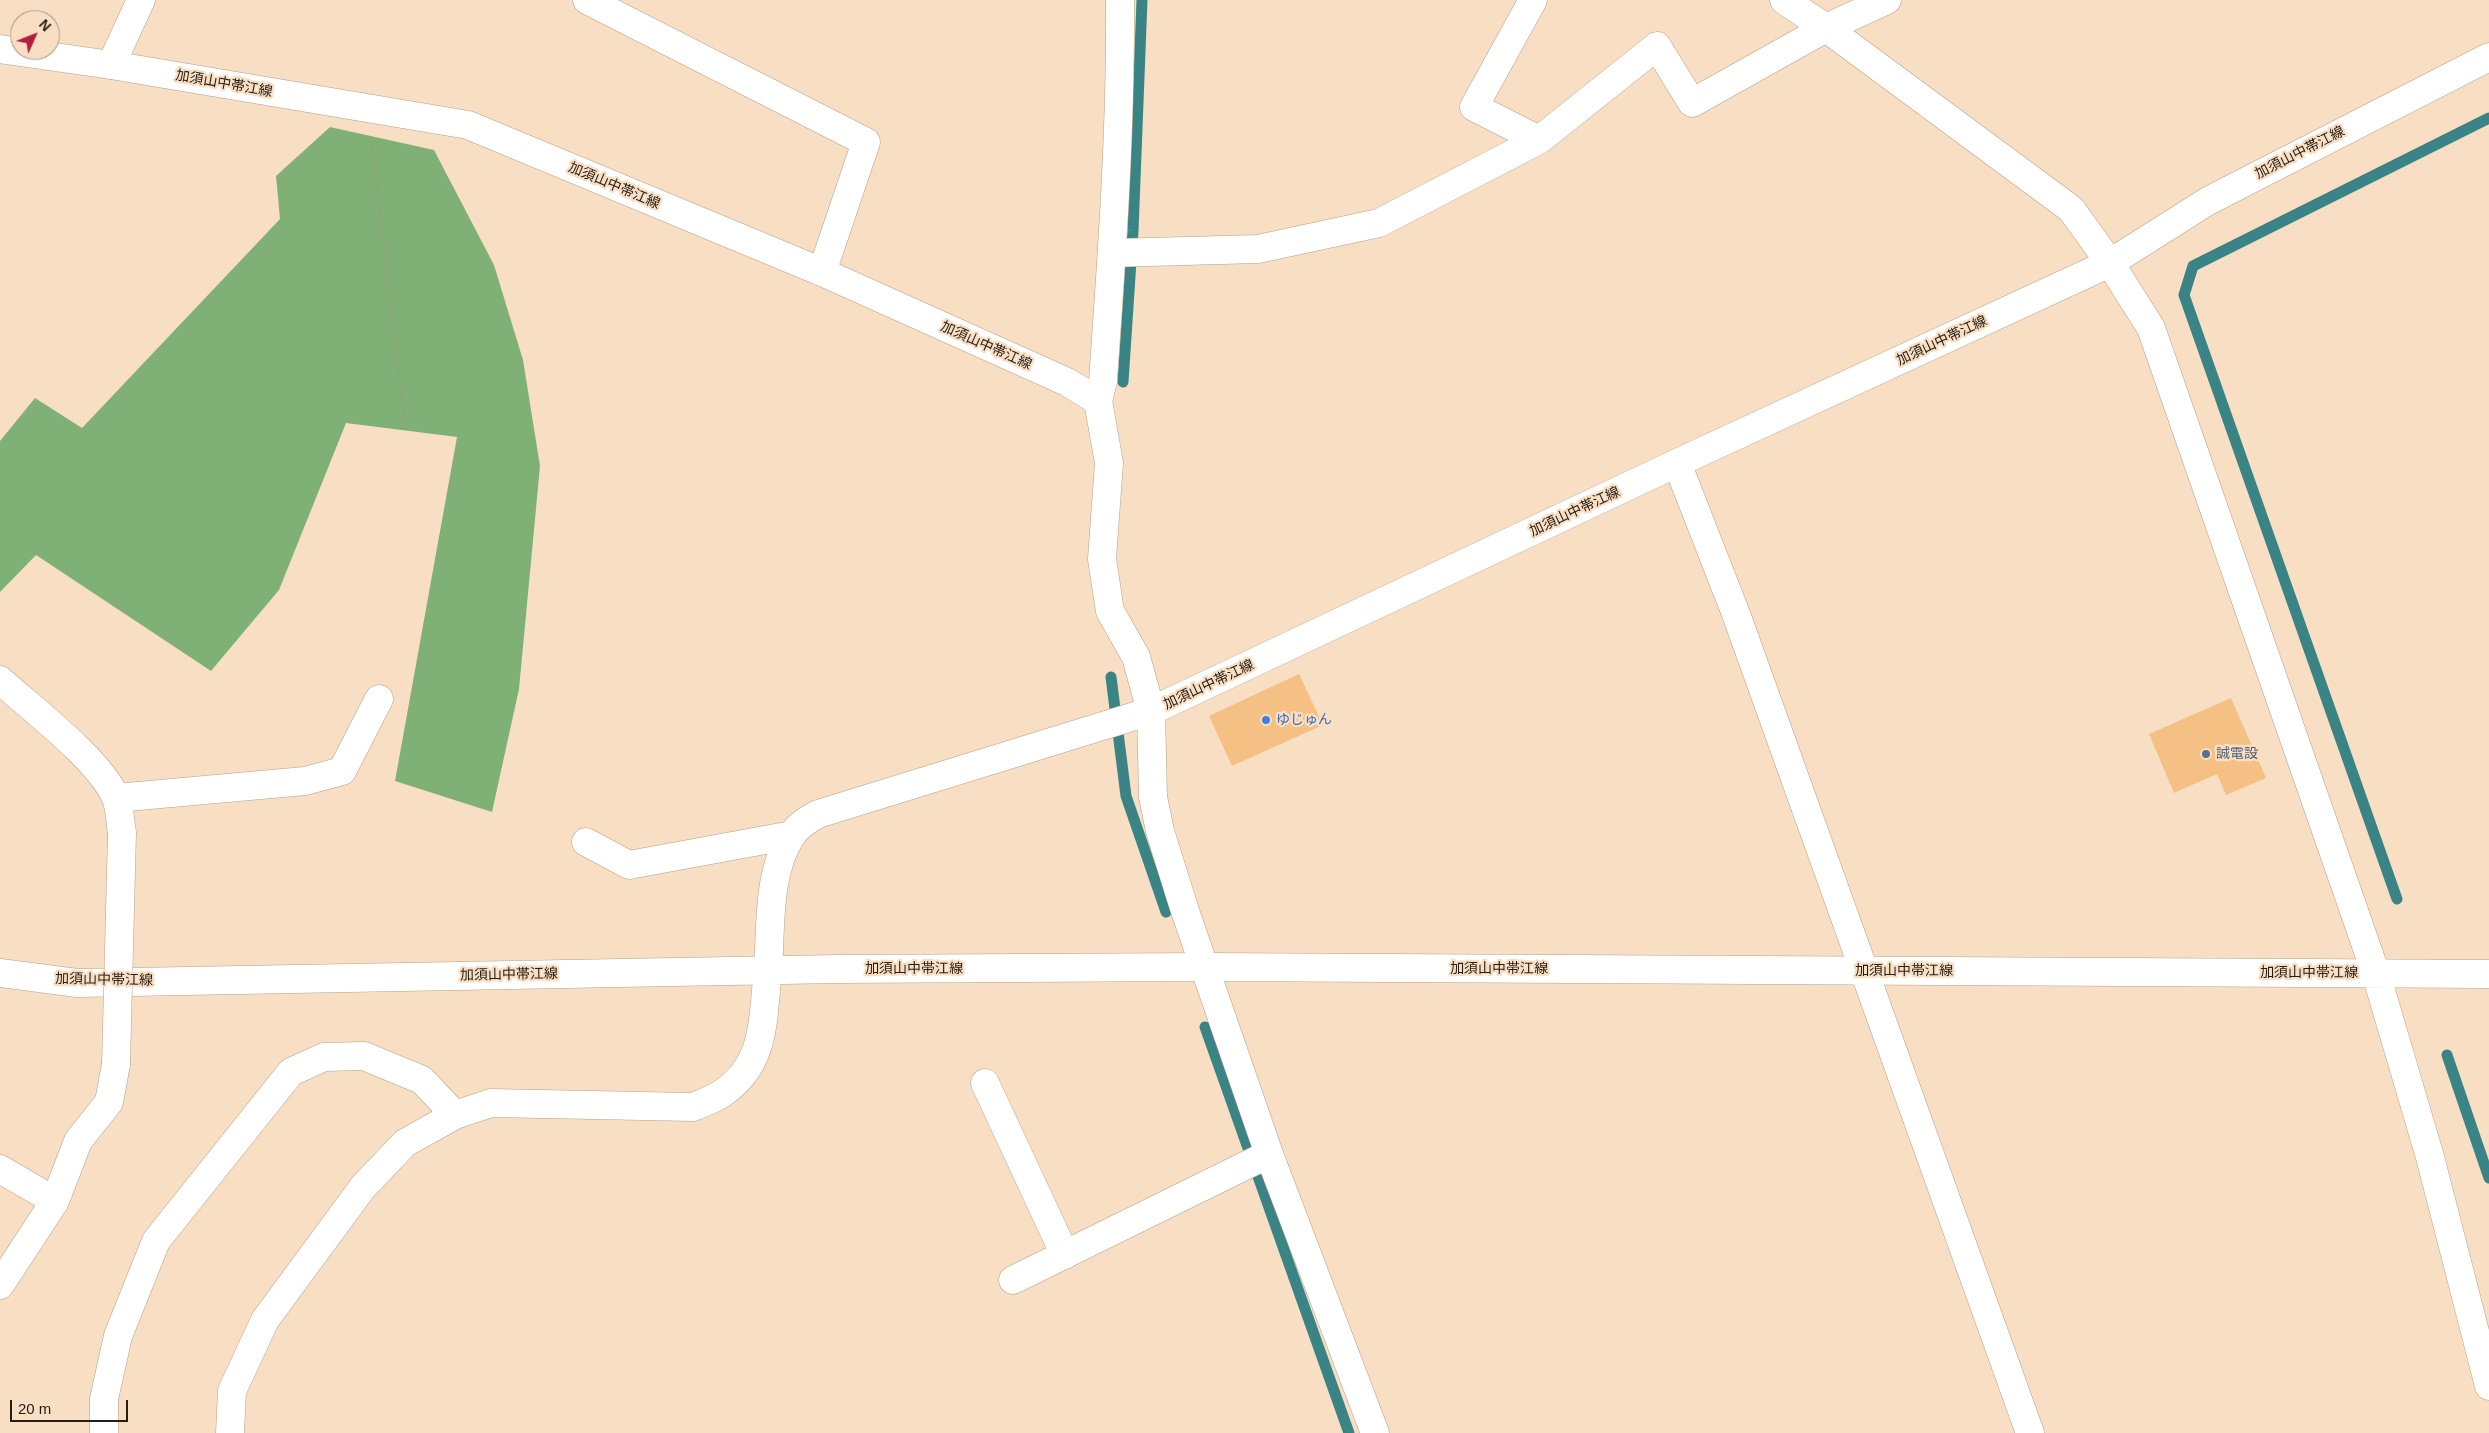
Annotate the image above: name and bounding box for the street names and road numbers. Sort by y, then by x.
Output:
street label: 加須山中帯江線 [174,67,274,101]
street label: 加須山中帯江線 [2253,123,2347,183]
street label: 加須山中帯江線 [566,159,662,213]
street label: 加須山中帯江線 [1894,313,1990,369]
street label: 加須山中帯江線 [938,318,1034,374]
street label: 加須山中帯江線 [1527,484,1623,540]
street label: 加須山中帯江線 [1161,657,1257,713]
street label: 加須山中帯江線 [865,961,963,977]
street label: 加須山中帯江線 [1450,961,1548,977]
street label: 加須山中帯江線 [1855,963,1953,979]
street label: 加須山中帯江線 [2260,965,2358,981]
street label: 加須山中帯江線 [460,966,558,984]
street label: 加須山中帯江線 [55,971,153,989]

